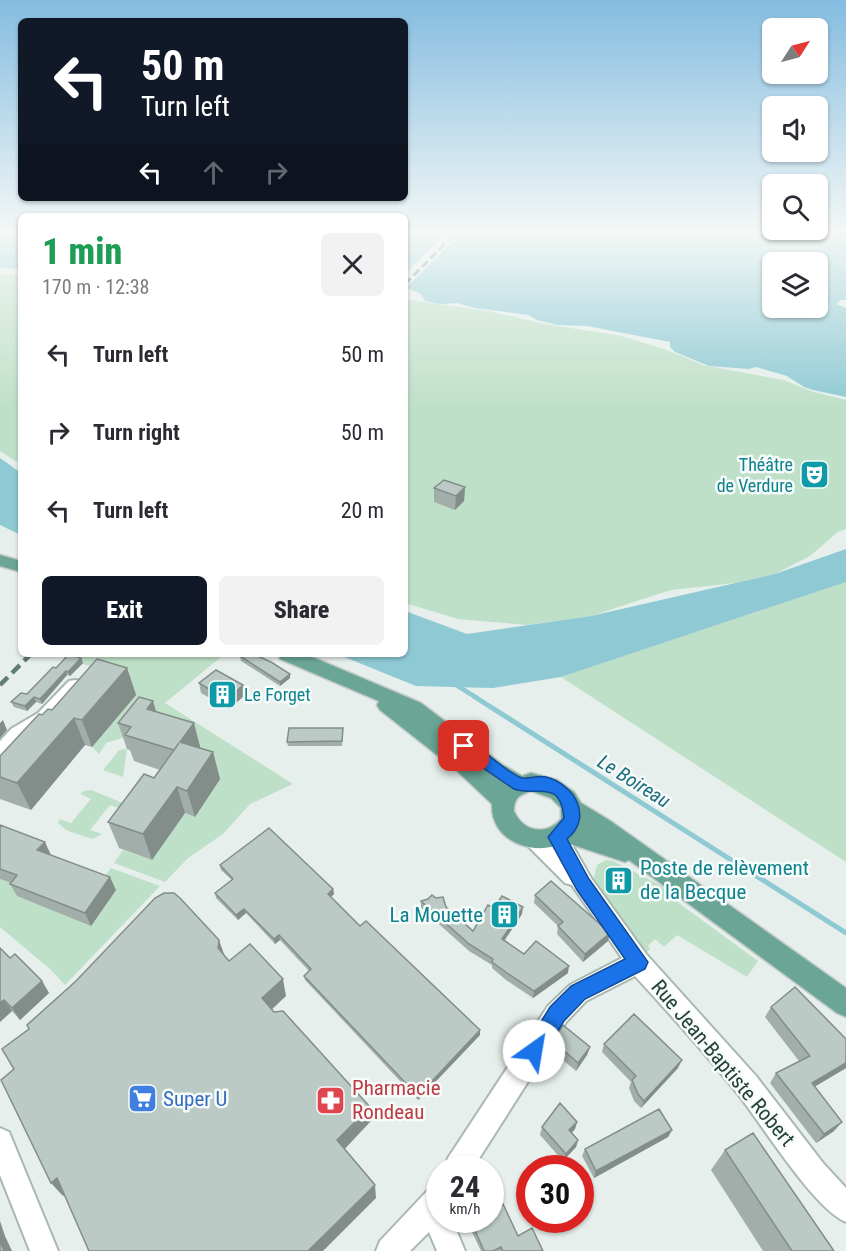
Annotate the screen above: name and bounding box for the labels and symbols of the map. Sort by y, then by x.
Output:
north arrow [762,18,828,84]
place label: Théâtre de Verdure [717,454,793,496]
theatre icon: Théâtre de Verdure [798,458,830,490]
building icon: Le Forget [207,678,239,710]
place label: Le Forget [244,684,311,705]
pin [438,720,489,771]
water label: Le Boireau [593,749,675,813]
place label: Poste de relèvement de la Becque [640,856,809,904]
building icon: Poste de relèvement de la Becque [603,864,635,896]
building icon: La Mouette [488,899,520,931]
place label: La Mouette [389,903,483,927]
street label: Rue Jean-Baptiste Robert [646,975,800,1151]
position arrow [502,1019,566,1083]
place label: Pharmacie Rondeau [352,1076,441,1124]
supermarket icon: Super U [126,1083,158,1115]
pharmacy icon: Pharmacie Rondeau [315,1084,347,1116]
place label: Super U [163,1087,227,1111]
speed limit sign: 30 [516,1155,594,1233]

